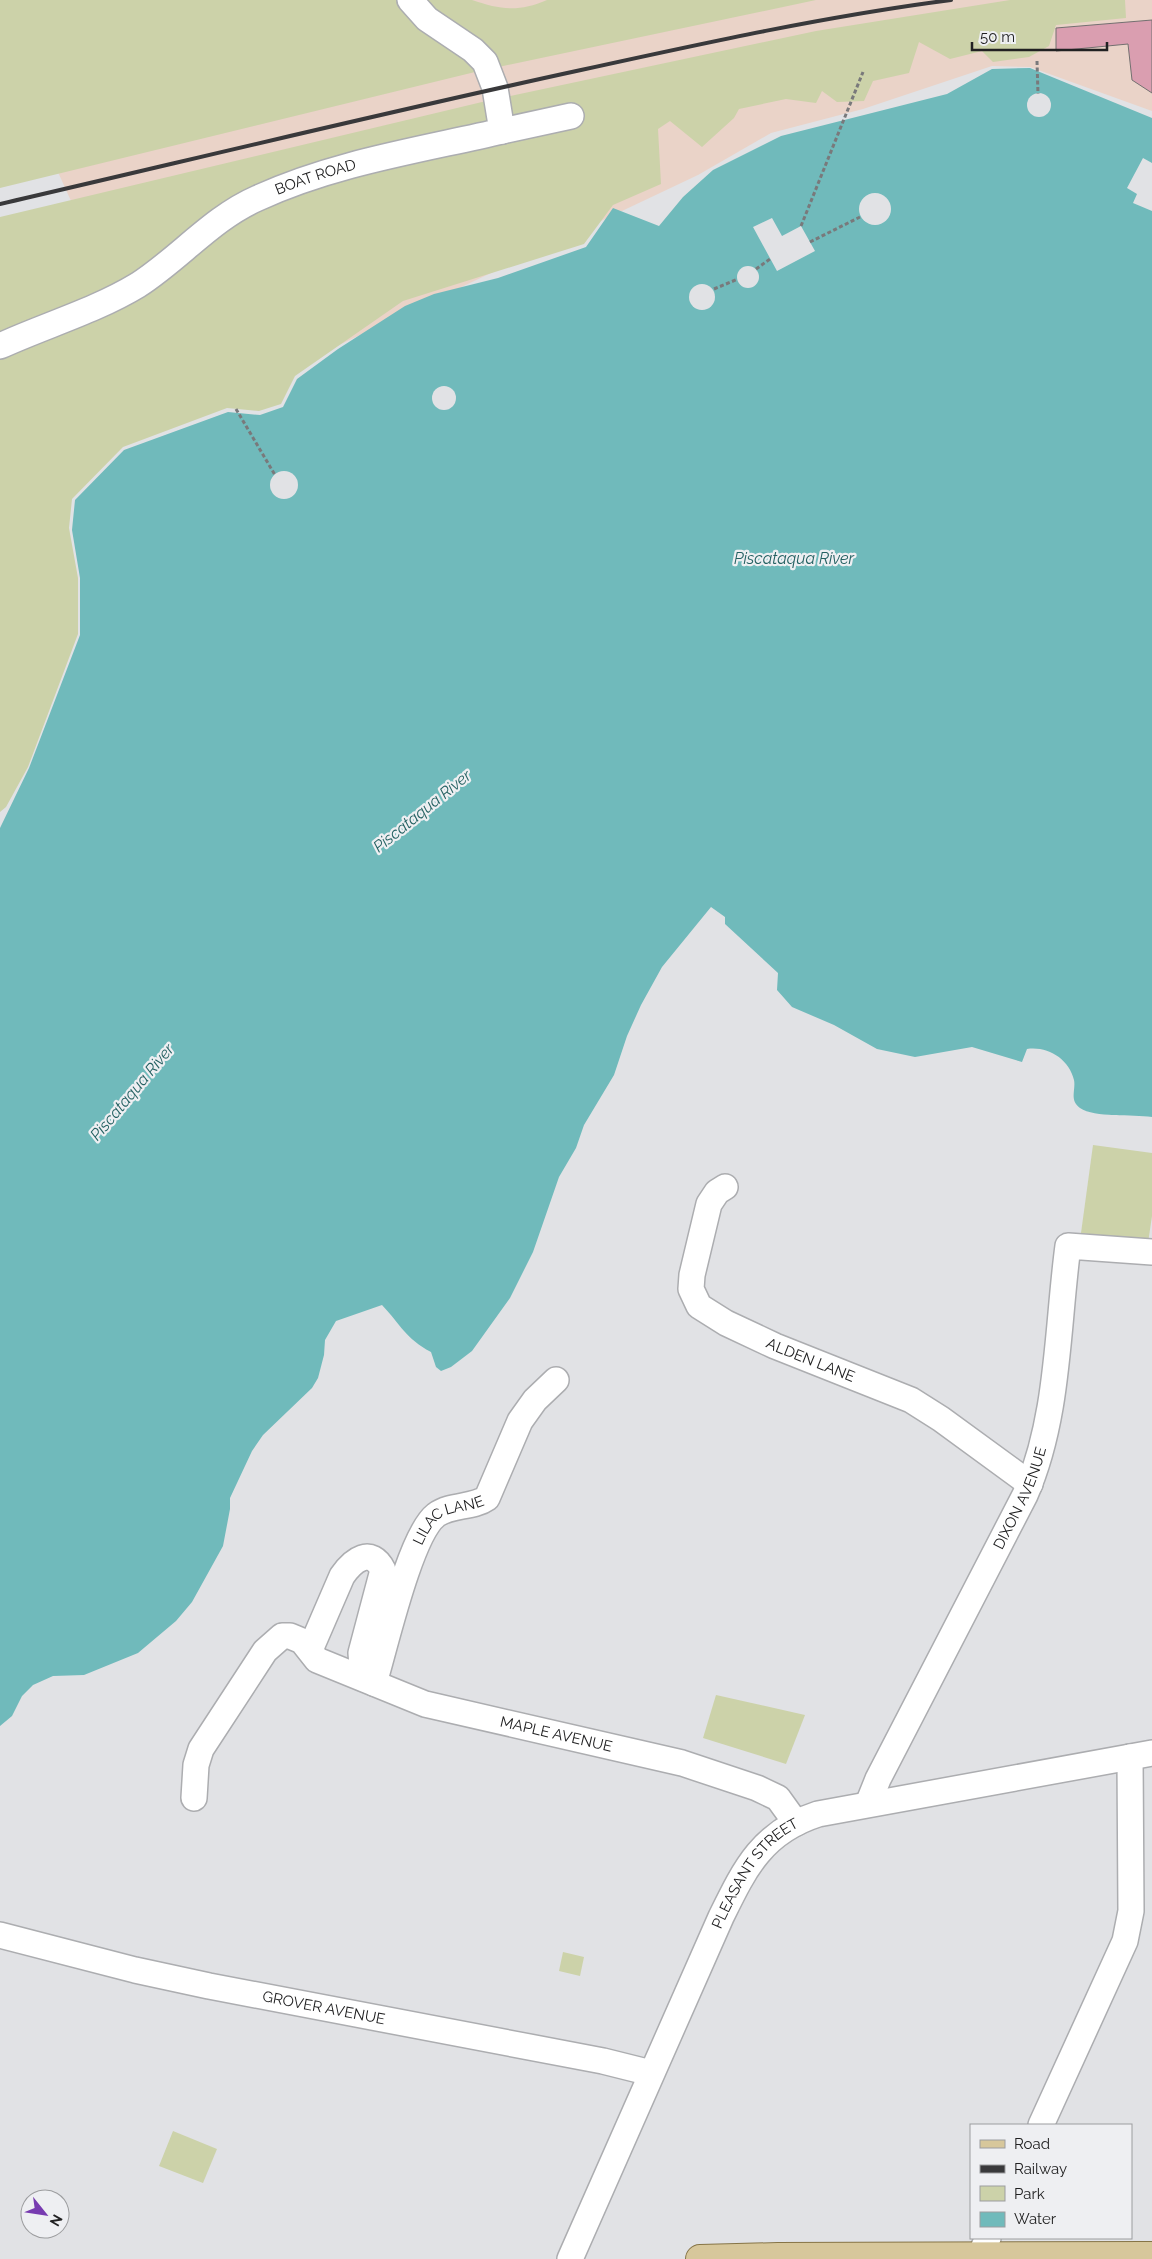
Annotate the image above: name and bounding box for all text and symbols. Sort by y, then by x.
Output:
scale bar [972,20,1107,52]
text: 50 m [980,28,1015,46]
street label: BOAT ROAD [272,155,358,199]
water label: Piscataqua River [734,549,855,568]
water label: Piscataqua River [369,765,475,856]
water label: Piscataqua River [86,1039,178,1144]
street label: ALDEN LANE [763,1334,857,1386]
street label: DIXON AVENUE [989,1445,1050,1552]
street label: LILAC LANE [409,1492,487,1548]
street label: MAPLE AVENUE [498,1713,614,1756]
street label: PLEASANT STREET [708,1814,801,1931]
street label: GROVER AVENUE [261,1987,387,2028]
legend [970,2124,1132,2239]
text: Road [1014,2135,1050,2153]
text: Railway [1014,2160,1067,2178]
text: Park [1014,2185,1045,2203]
north arrow [20,2189,70,2239]
text: Water [1014,2210,1057,2228]
text: N [47,2212,66,2229]

